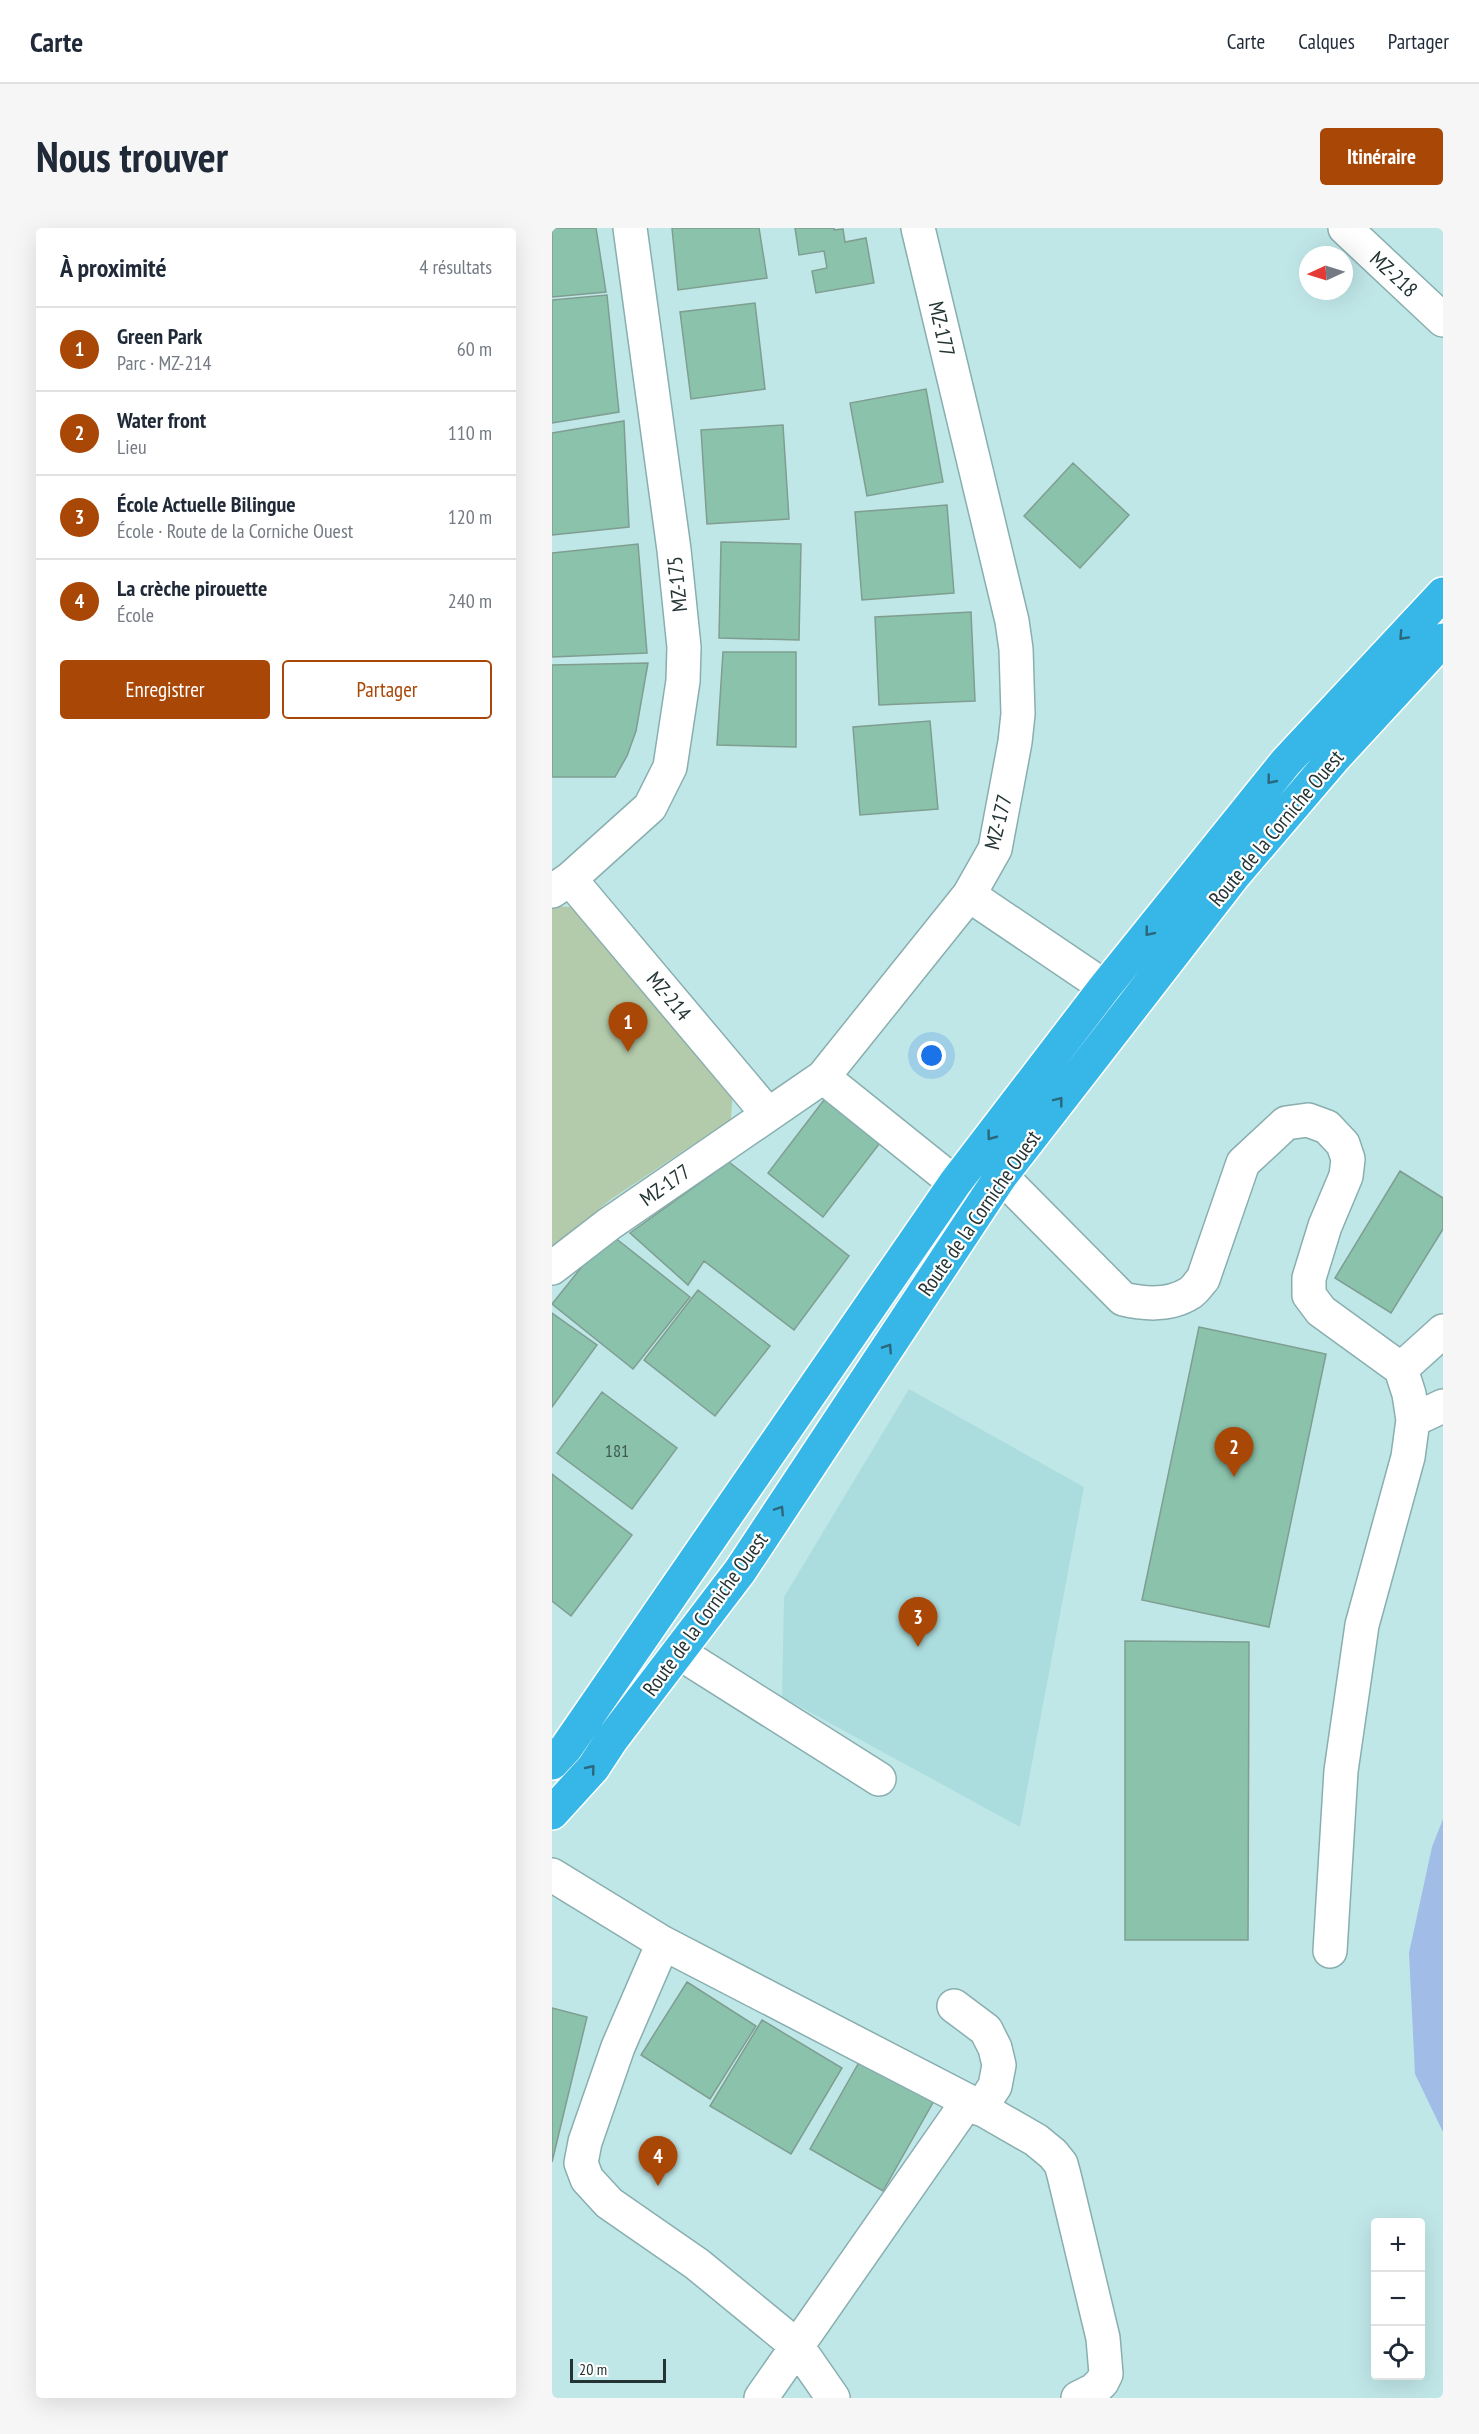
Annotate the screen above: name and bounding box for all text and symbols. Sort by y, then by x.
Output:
text: Carte [30,23,83,60]
text: Carte [1227,28,1265,55]
text: Calques [1298,28,1355,55]
text: Partager [1388,28,1449,55]
button: Itinéraire [1320,128,1443,185]
text: Nous trouver [36,129,228,184]
street label: MZ-218 [1364,245,1424,303]
north arrow [1299,246,1353,300]
text: À proximité [60,251,167,284]
text: 4 résultats [419,254,492,280]
street label: MZ-177 [923,299,961,359]
text: Green Park [117,322,202,350]
text: 1 [75,336,84,362]
text: 60 m [457,336,492,362]
text: Parc · MZ-214 [117,350,211,376]
text: Water front [117,406,206,434]
text: 2 [75,420,84,446]
text: 110 m [448,420,492,446]
text: Lieu [117,434,147,460]
text: École Actuelle Bilingue [117,490,296,518]
text: 3 [75,504,84,530]
text: 120 m [448,504,492,530]
text: École · Route de la Corniche Ouest [117,518,353,544]
street label: MZ-175 [661,555,693,613]
text: La crèche pirouette [117,574,267,602]
text: 4 [75,588,84,614]
text: 240 m [448,588,492,614]
text: École [117,602,154,628]
one-way arrow [1399,630,1410,640]
button: Enregistrer [60,660,270,719]
button: Partager [282,660,492,719]
street label: Route de la Corniche Ouest [1203,744,1349,912]
one-way arrow [1268,773,1279,784]
street label: MZ-177 [978,792,1018,852]
one-way arrow [1145,925,1156,936]
street label: MZ-214 [641,966,698,1026]
pin: 1 [608,1002,648,1052]
your location [917,1041,946,1070]
one-way arrow [1051,1097,1062,1108]
street label: Route de la Corniche Ouest [912,1125,1046,1301]
one-way arrow [987,1129,998,1140]
street label: MZ-177 [634,1158,696,1212]
one-way arrow [880,1343,891,1354]
pin: 2 [1214,1428,1254,1477]
house number: 181 [605,1439,629,1462]
one-way arrow [773,1506,784,1517]
street label: Route de la Corniche Ouest [637,1527,774,1701]
pin: 3 [898,1598,938,1647]
one-way arrow [583,1765,594,1776]
pin: 4 [638,2136,678,2186]
map controls [1371,2218,1425,2380]
button: + [1371,2218,1425,2272]
button: − [1371,2272,1425,2326]
button: locate [1371,2326,1425,2380]
scale bar [570,2356,666,2384]
text: 20 m [579,2359,607,2379]

